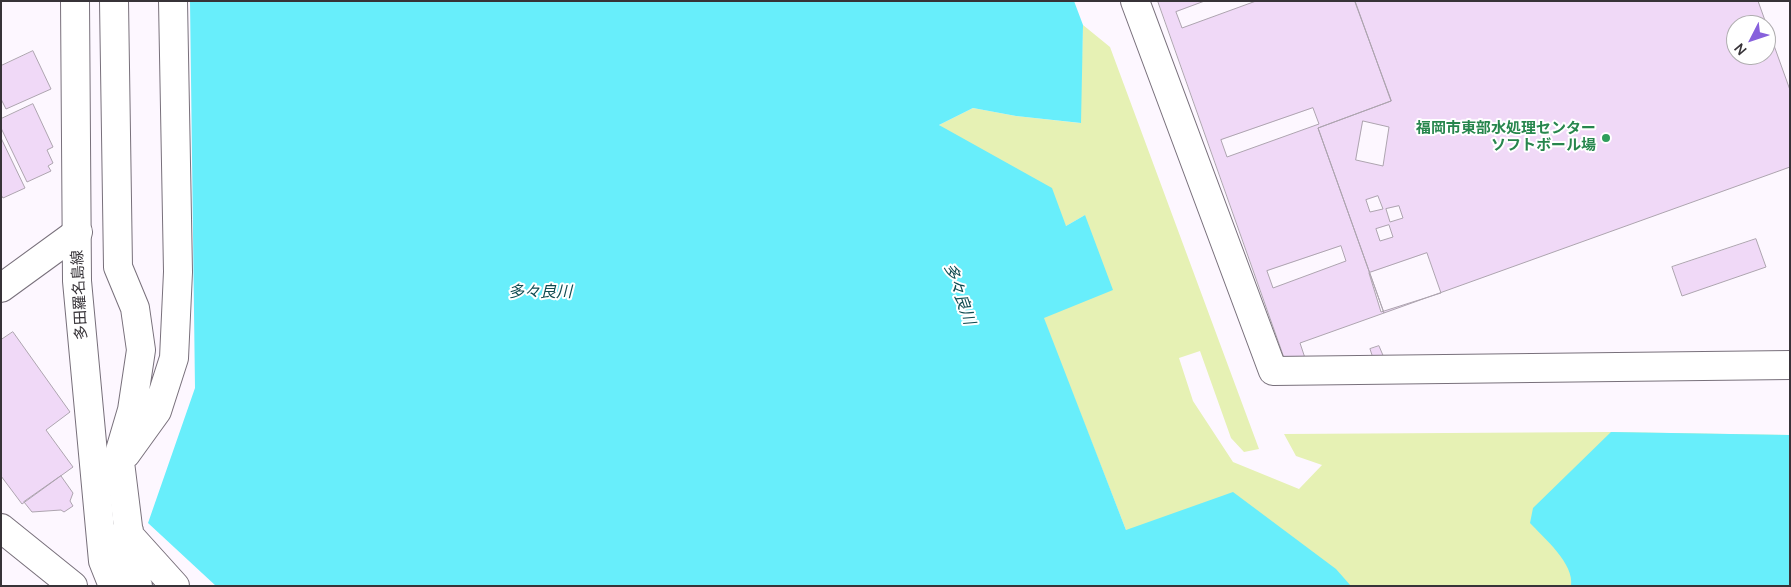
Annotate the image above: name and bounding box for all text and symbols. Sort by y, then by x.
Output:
north arrow [1726,15,1776,65]
text: N [1730,39,1751,60]
place label: 福岡市東部水処理センター ソフトボール場 [1416,120,1596,155]
marker: 福岡市東部水処理センター ソフトボール場 [1600,132,1612,144]
street label: 多田羅名島線 [69,250,91,340]
water label: 多々良川 [940,261,978,327]
water label: 多々良川 [508,283,572,303]

